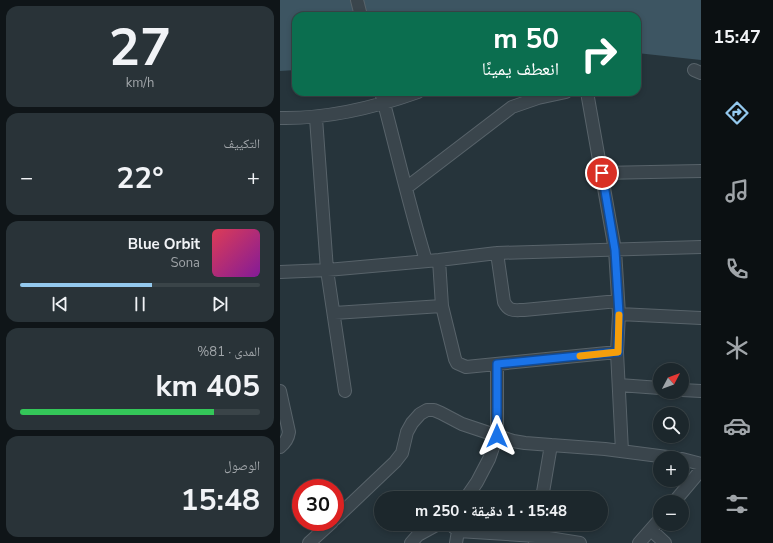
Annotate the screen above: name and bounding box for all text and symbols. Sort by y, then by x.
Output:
text: 27 [109,12,171,83]
text: 50 m [493,20,559,58]
text: 15:47 [713,25,761,49]
icon: right [573,28,625,80]
text: انعطف يمينًا [482,57,559,81]
text: km/h [126,74,154,92]
icon: directions [723,99,751,127]
text: التكييف [224,135,260,153]
pin [585,156,619,190]
text: 22° [116,158,164,199]
icon: arrive [591,162,613,184]
text: − [20,163,33,193]
text: + [247,163,260,193]
icon: music [723,177,751,205]
text: Blue Orbit [128,234,200,254]
text: Sona [171,254,200,272]
icon: phone [723,255,751,283]
icon: previous [49,293,71,315]
icon: pause [129,293,151,315]
icon: next [209,293,231,315]
icon: climate [723,334,751,362]
text: المدى · 81% [197,343,260,361]
north arrow [653,363,689,399]
map controls [653,363,689,531]
text: 405 km [156,366,260,407]
button: search [653,407,689,443]
icon: car [723,412,751,440]
position arrow [476,415,518,457]
button: + [653,451,689,487]
text: الوصول [224,457,260,475]
speed limit sign: 30 [292,479,344,531]
text: 15:48 [181,480,260,521]
icon: filters [723,490,751,518]
button: − [653,495,689,531]
text: 15:48 · 1 دقيقة · 250 m [415,501,567,521]

